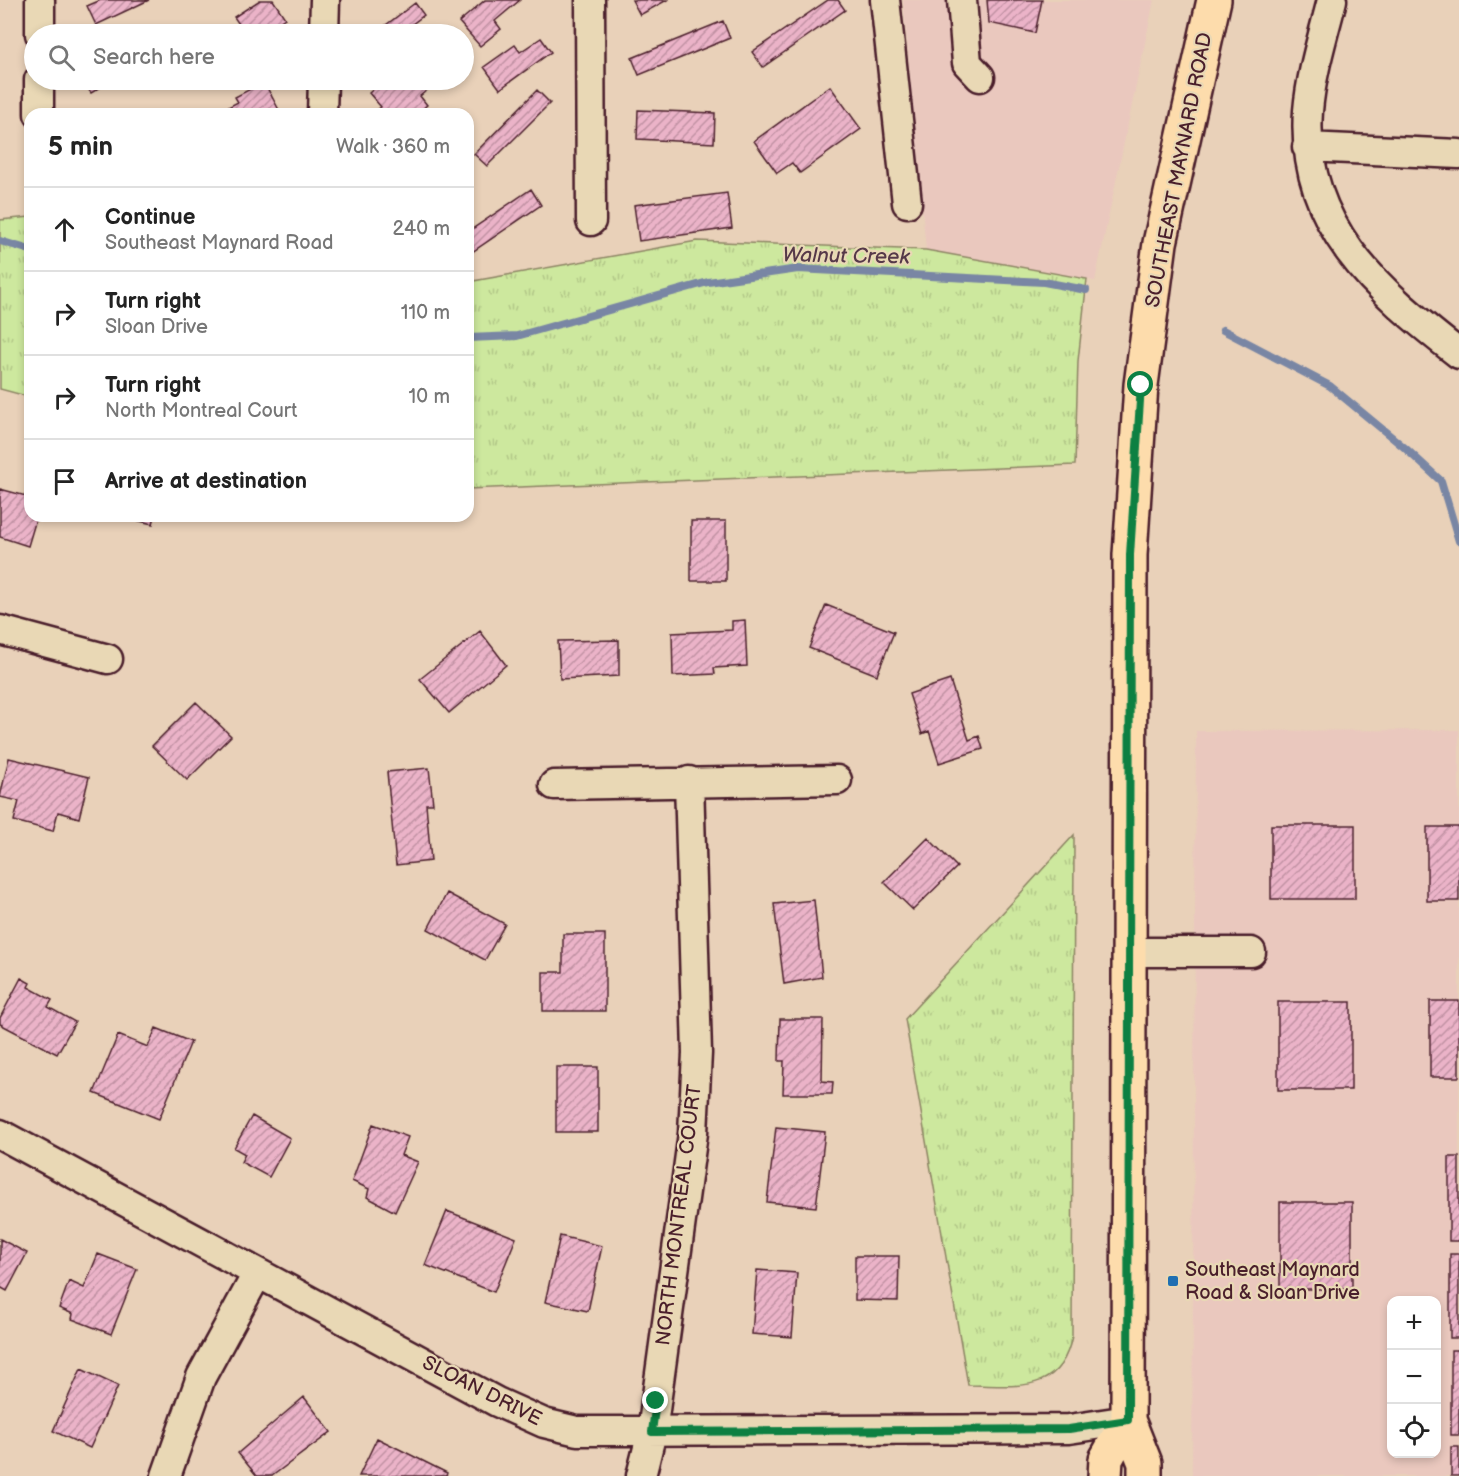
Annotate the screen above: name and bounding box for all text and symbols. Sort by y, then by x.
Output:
search box [24,24,474,90]
street label: SOUTHEAST MAYNARD ROAD [1141,31,1217,309]
icon: search [45,41,78,74]
text: Search here [93,44,215,71]
text: 5 min [48,132,113,163]
text: Walk · 360 m [336,135,450,159]
text: Continue [105,204,195,231]
icon: ahead [48,213,81,246]
text: 240 m [393,217,450,241]
text: Southeast Maynard Road [105,231,333,255]
water label: Walnut Creek [782,242,911,270]
text: Turn right [105,288,201,315]
icon: right [48,297,81,330]
text: 110 m [401,301,450,325]
text: Sloan Drive [105,315,208,339]
route start [1127,371,1153,397]
text: Turn right [105,372,201,399]
icon: right [48,381,81,414]
text: 10 m [409,385,450,409]
text: North Montreal Court [105,399,297,423]
icon: arrive [48,465,81,498]
text: Arrive at destination [105,468,307,495]
street label: NORTH MONTREAL COURT [651,1083,707,1347]
place label: Southeast Maynard Road & Sloan Drive [1185,1258,1360,1305]
marker: Southeast Maynard Road & Sloan Drive [1166,1274,1180,1288]
map controls [1387,1296,1441,1458]
button: + [1387,1296,1441,1350]
button: − [1387,1350,1441,1404]
street label: SLOAN DRIVE [418,1351,546,1431]
route end [642,1387,668,1413]
button: locate [1387,1404,1441,1458]

